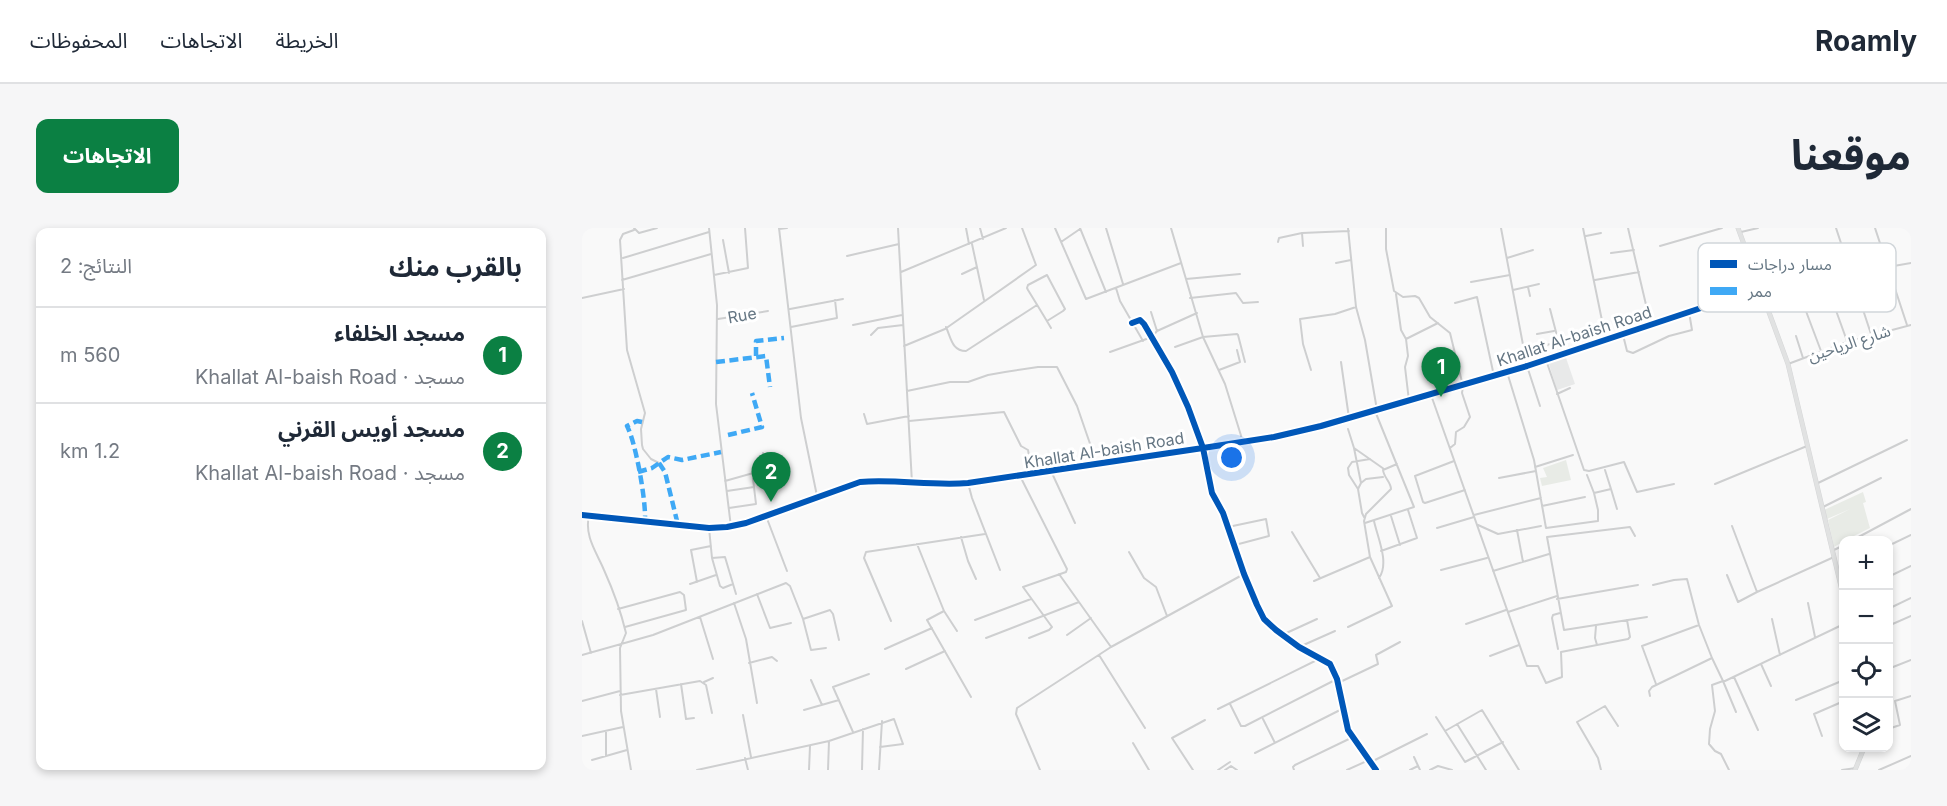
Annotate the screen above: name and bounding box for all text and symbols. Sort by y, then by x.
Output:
text: Roamly [1815,24,1917,58]
text: المحفوظات [30,28,127,53]
text: الاتجاهات [160,28,242,53]
text: الخريطة [275,28,338,53]
button: الاتجاهات [36,119,179,193]
text: موقعنا [1791,129,1911,180]
legend [1698,243,1896,312]
text: بالقرب منك [389,251,522,282]
text: النتائج: 2 [60,254,132,278]
text: مسار دراجات [1748,254,1832,274]
text: ممر [1747,281,1772,301]
street label: Khallat Al-baish Road [1494,301,1654,371]
street label: Rue [726,303,758,327]
text: مسجد الخلفاء [334,320,465,346]
street label: شارع الرياحين [1805,320,1894,369]
text: 560 m [60,343,120,367]
text: 1 [498,343,507,367]
pin: 1 [1422,348,1460,397]
text: مسجد · Khallat Al-baish Road [195,365,465,389]
text: مسجد أويس القرني [278,416,465,442]
street label: Khallat Al-baish Road [1023,427,1185,473]
text: 1.2 km [60,439,120,463]
text: 2 [496,439,509,463]
your location [1217,443,1246,472]
pin: 2 [752,452,790,502]
text: مسجد · Khallat Al-baish Road [195,461,465,485]
map controls [1839,536,1893,752]
button: + [1839,536,1893,590]
button: − [1839,590,1893,644]
button: locate [1839,644,1893,698]
button: layers [1839,698,1893,752]

